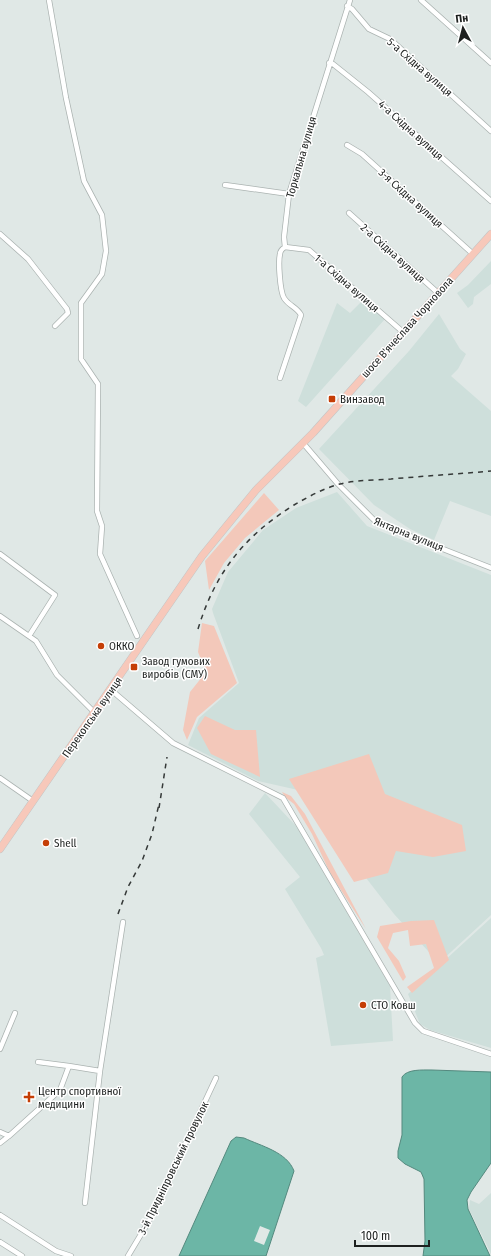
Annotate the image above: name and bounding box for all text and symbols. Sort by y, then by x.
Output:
north arrow [443,8,483,48]
text: Пн [455,11,469,26]
street label: 5-а Східна вулиця [384,35,455,99]
street label: 4-а Східна вулиця [376,98,446,163]
street label: Торкальна вулиця [284,115,319,199]
street label: 3-я Східна вулиця [376,166,446,231]
street label: 2-а Східна вулиця [358,221,428,286]
street label: 1-а Східна вулиця [312,252,382,315]
street label: шосе В'ячеслава Чорновола [359,274,456,380]
place label: Винзавод [340,393,385,406]
marker: Винзавод [327,394,337,404]
street label: Янтарна вулиця [372,515,446,554]
place label: ОККО [109,640,135,653]
marker: ОККО [96,641,106,651]
place label: Завод гумових виробів (СМУ) [142,655,210,681]
marker: Завод гумових виробів (СМУ) [129,662,139,672]
street label: Перекопська вулиця [60,674,125,760]
place label: Shell [54,837,77,850]
marker: Shell [41,838,51,848]
place label: СТО Ковш [371,999,416,1012]
marker: СТО Ковш [358,1000,368,1010]
place label: Центр спортивної медицини [38,1085,121,1111]
marker: Центр спортивної медицини [23,1091,35,1103]
street label: 3-й Придніпровський провулок [135,1099,212,1237]
scale bar [355,1222,429,1248]
text: 100 m [361,1229,390,1243]

